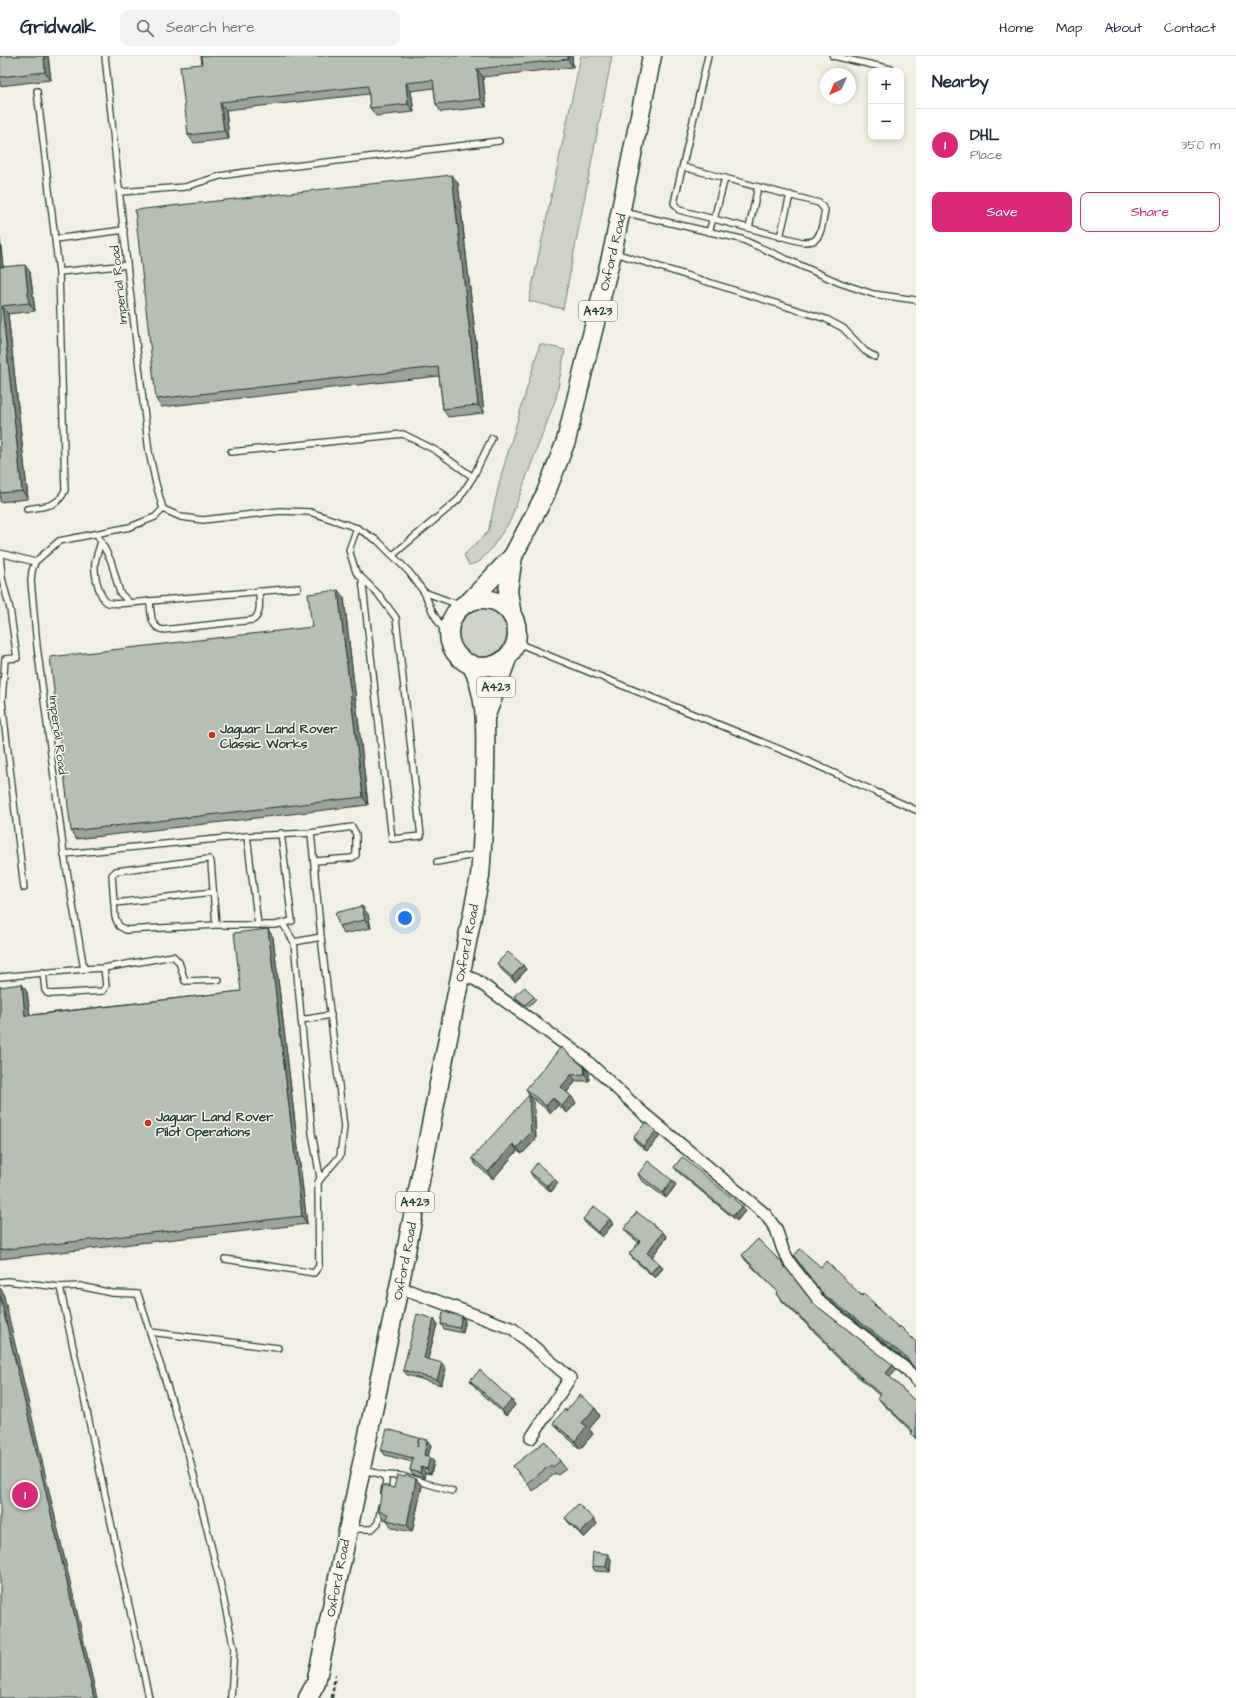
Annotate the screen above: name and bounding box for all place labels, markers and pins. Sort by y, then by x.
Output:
place label: Jaguar Land Rover Classic Works [219,720,338,753]
marker: Jaguar Land Rover Classic Works [207,730,217,740]
place label: Jaguar Land Rover Pilot Operations [155,1108,274,1142]
marker: Jaguar Land Rover Pilot Operations [143,1118,153,1128]
pin: 1 [12,1480,38,1510]

